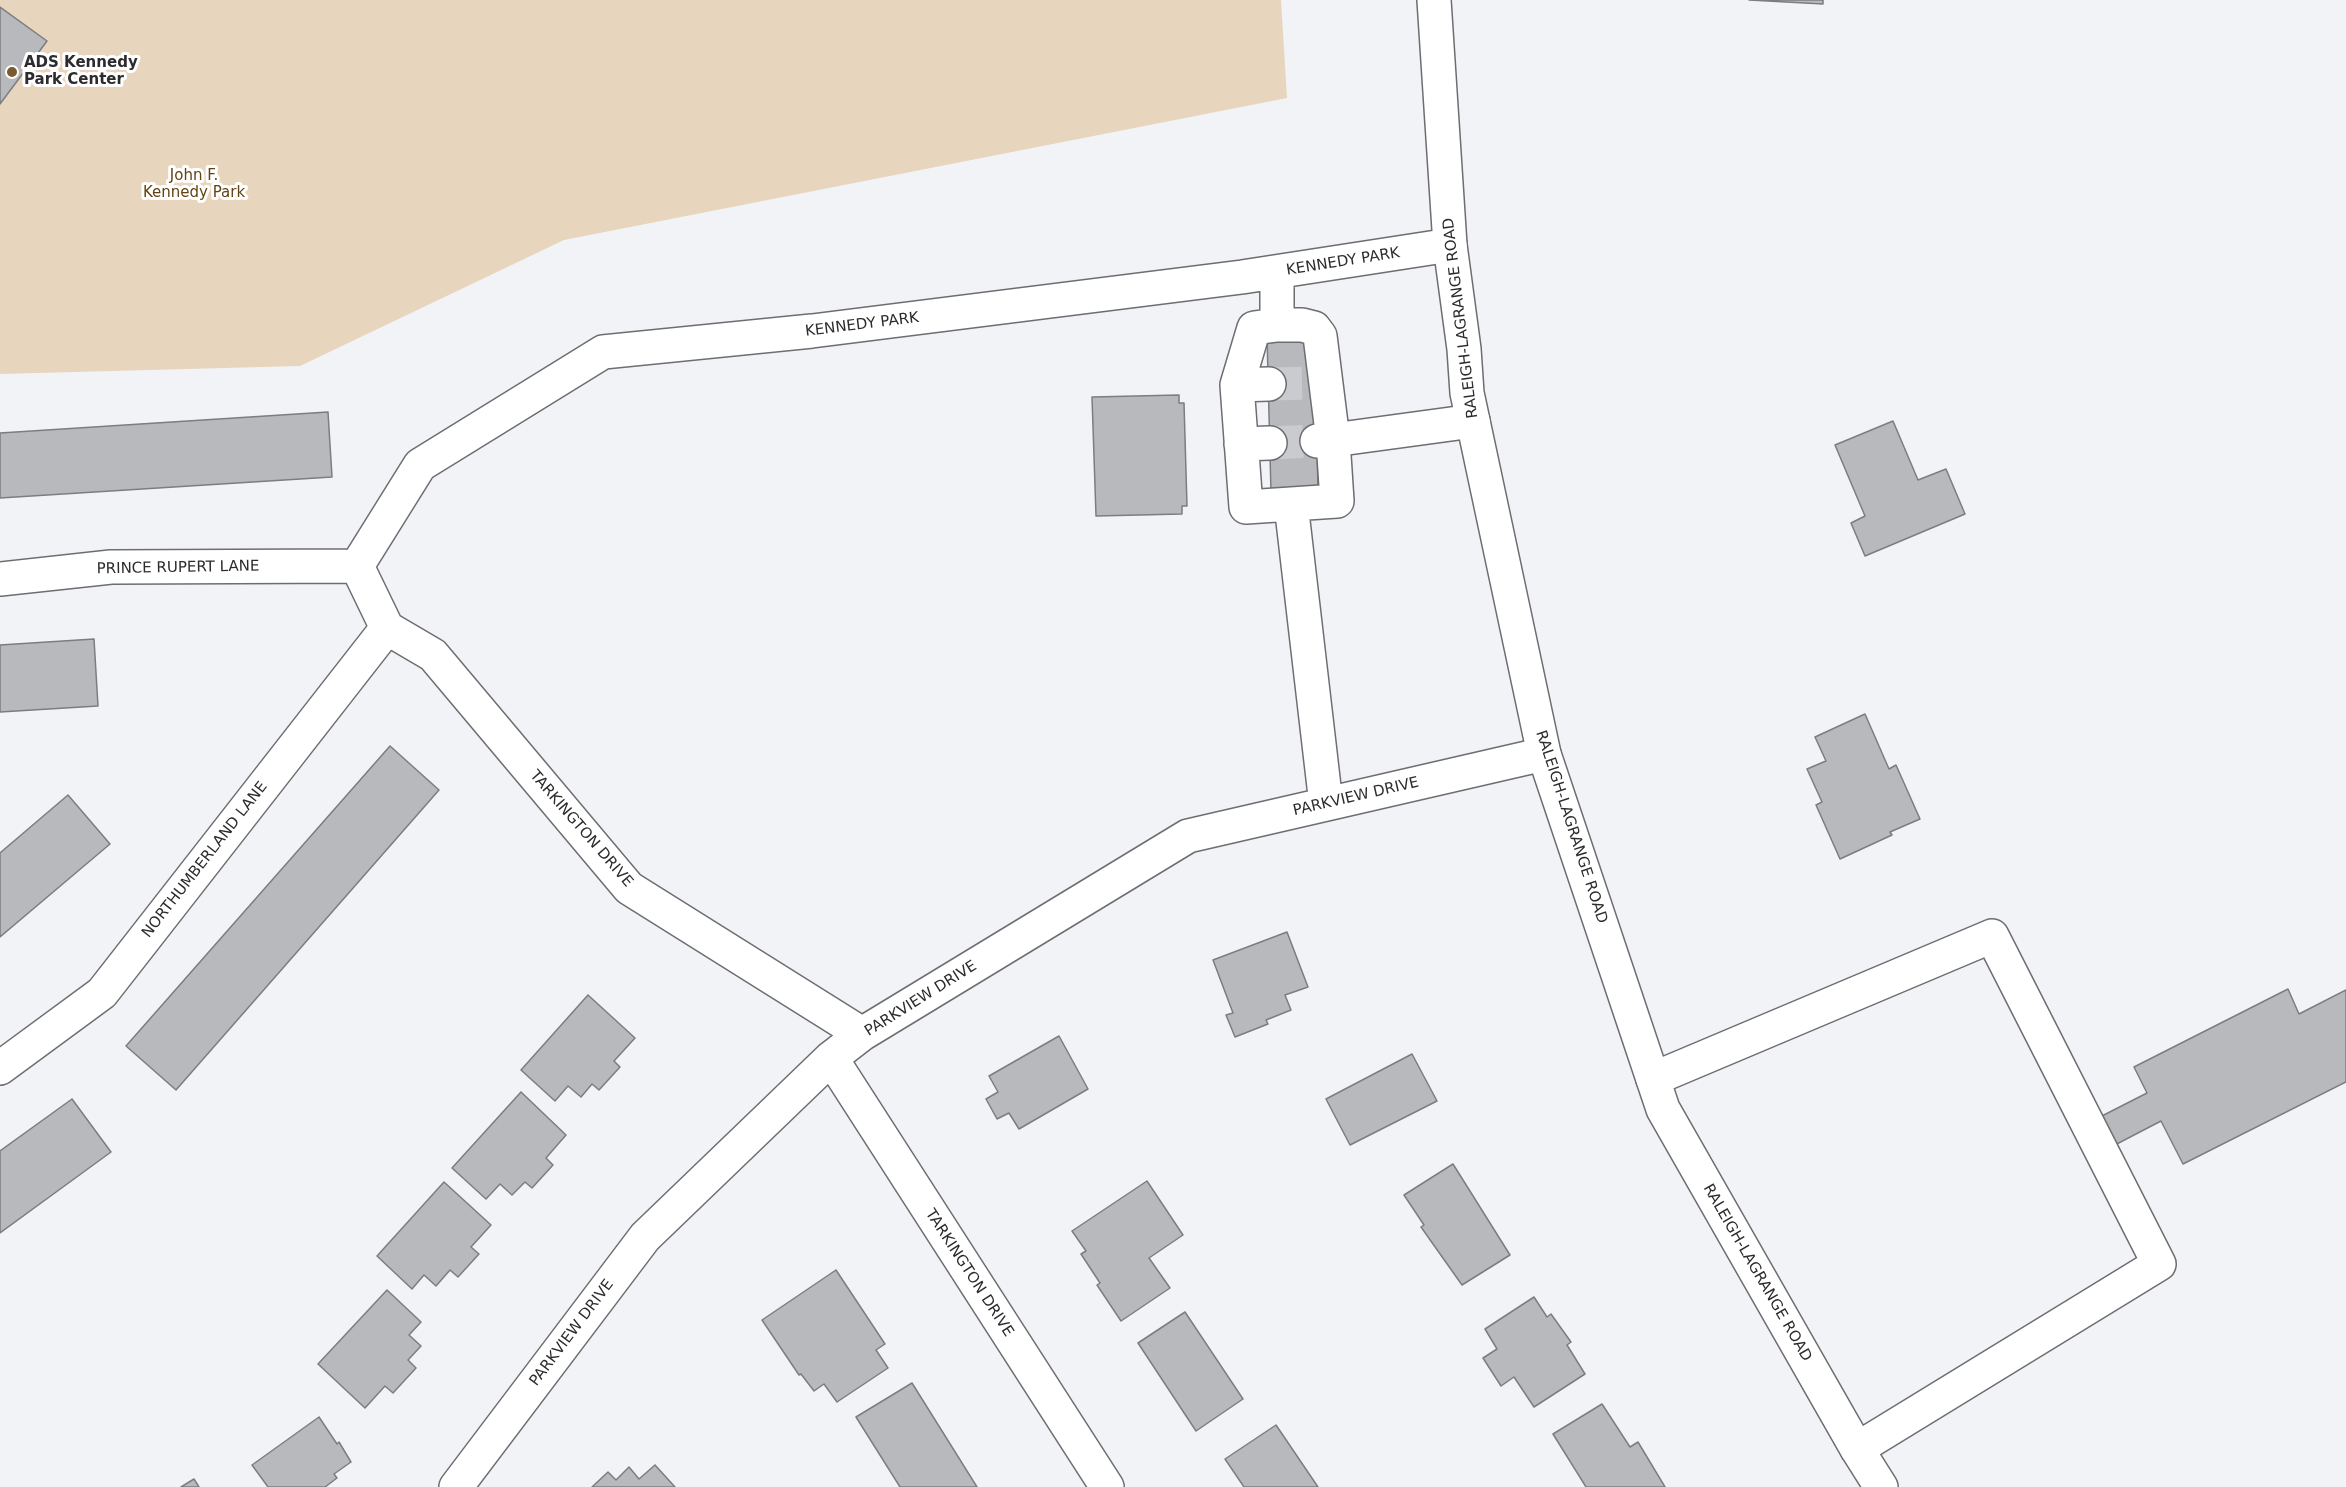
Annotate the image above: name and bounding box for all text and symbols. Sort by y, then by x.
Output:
place label: ADS Kennedy Park Center [24,54,138,89]
marker: ADS Kennedy Park Center [5,65,19,79]
park label: John F. Kennedy Park [143,167,245,202]
street label: RALEIGH-LAGRANGE ROAD [1440,217,1482,419]
street label: KENNEDY PARK [1285,244,1401,280]
street label: KENNEDY PARK [804,309,920,341]
street label: PRINCE RUPERT LANE [97,558,259,578]
street label: RALEIGH-LAGRANGE ROAD [1531,728,1611,926]
street label: TARKINGTON DRIVE [526,767,636,891]
street label: PARKVIEW DRIVE [1291,774,1421,820]
street label: NORTHUMBERLAND LANE [138,778,272,942]
street label: PARKVIEW DRIVE [862,957,980,1041]
street label: RALEIGH-LAGRANGE ROAD [1699,1181,1815,1365]
street label: TARKINGTON DRIVE [921,1206,1017,1340]
street label: PARKVIEW DRIVE [526,1276,618,1390]

